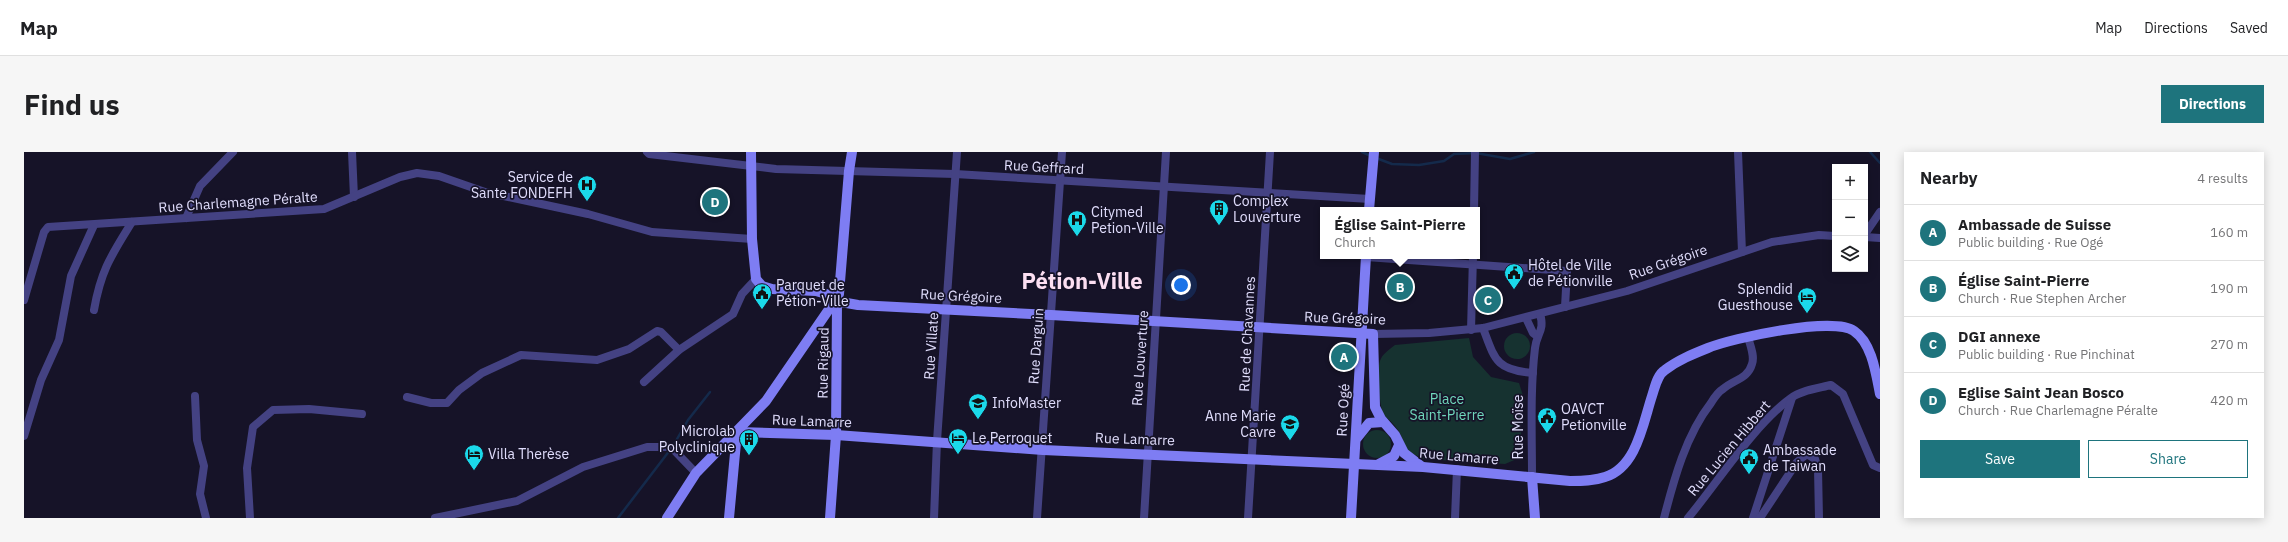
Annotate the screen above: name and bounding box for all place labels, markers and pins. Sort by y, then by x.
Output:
place label: Service de Sante FONDEFH [471,168,573,202]
hospital icon: Service de Sante FONDEFH [576,174,598,202]
pin: D [702,187,728,217]
place label: Complex Louverture [1233,192,1301,226]
building icon: Complex Louverture [1208,198,1230,226]
place label: Citymed Petion-Ville [1091,203,1164,237]
hospital icon: Citymed Petion-Ville [1066,209,1088,237]
place label: Hôtel de Ville de Pétionville [1528,256,1613,290]
public building icon: Hôtel de Ville de Pétionville [1503,262,1525,290]
pin: B [1387,272,1413,302]
place label: Parquet de Pétion-Ville [776,276,849,310]
place label: Splendid Guesthouse [1718,280,1793,314]
public building icon: Parquet de Pétion-Ville [751,282,773,310]
pin: C [1475,285,1501,315]
hotel icon: Splendid Guesthouse [1796,286,1818,314]
pin: A [1331,342,1357,372]
school or university icon: InfoMaster [967,392,989,420]
place label: InfoMaster [992,394,1061,412]
place label: OAVCT Petionville [1561,400,1627,434]
public building icon: OAVCT Petionville [1536,406,1558,434]
place label: Anne Marie Cavre [1205,407,1276,441]
school or university icon: Anne Marie Cavre [1279,413,1301,441]
place label: Microlab Polyclinique [659,422,735,456]
hotel icon: Le Perroquet [947,427,969,455]
building icon: Microlab Polyclinique [738,428,760,456]
place label: Le Perroquet [972,429,1053,447]
place label: Ambassade de Taiwan [1763,441,1837,475]
hotel icon: Villa Therèse [463,443,485,471]
place label: Villa Therèse [488,445,570,463]
public building icon: Ambassade de Taiwan [1738,447,1760,475]

